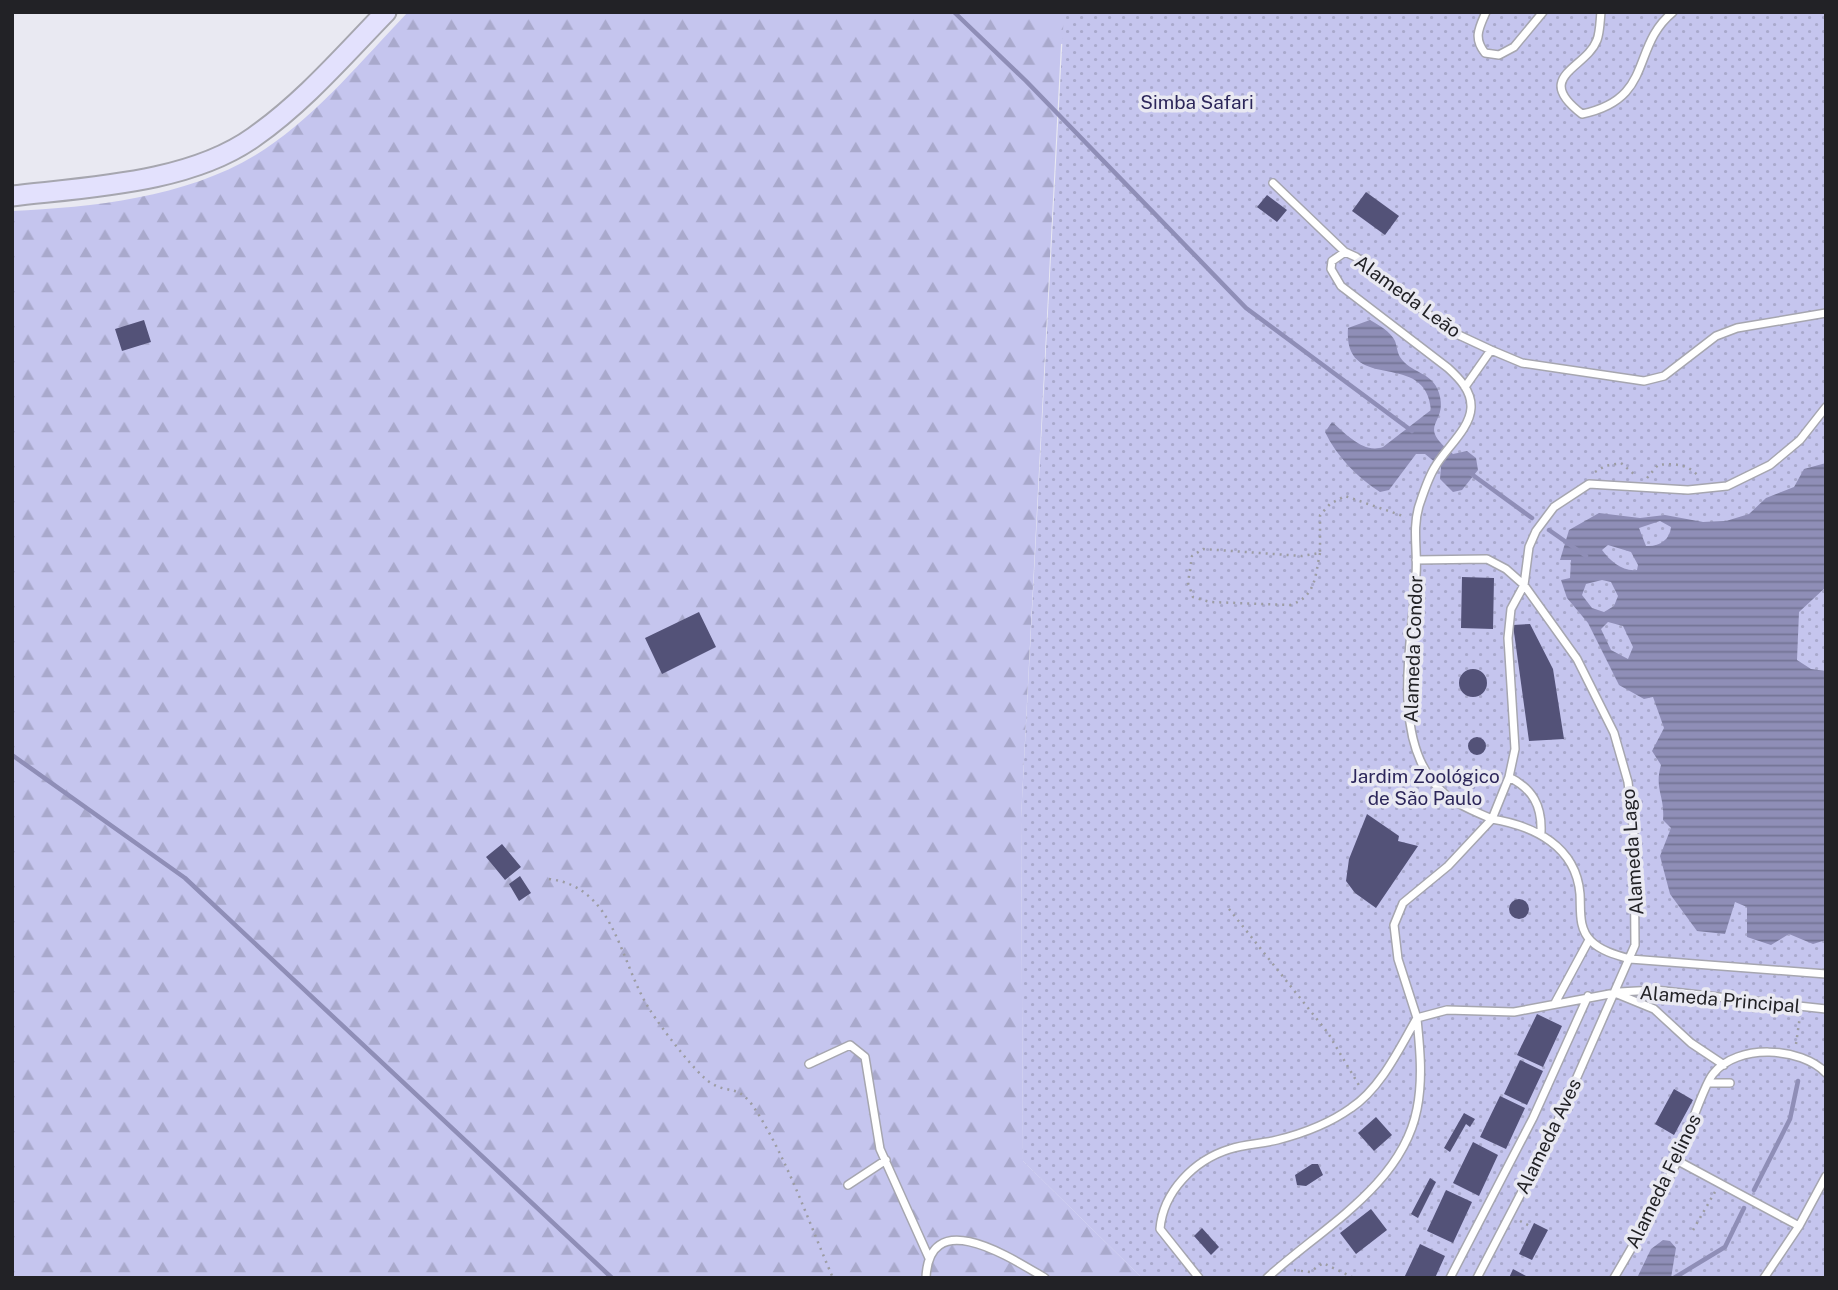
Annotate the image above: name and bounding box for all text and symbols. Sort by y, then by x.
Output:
park label: Simba Safari [1140,91,1254,113]
street label: Alameda Leão [1351,250,1465,342]
street label: Alameda Condor [1399,575,1427,723]
park label: Jardim Zoológico de São Paulo [1350,765,1500,809]
street label: Alameda Lago [1617,788,1647,916]
street label: Alameda Principal [1639,981,1801,1017]
street label: Alameda Aves [1511,1075,1585,1197]
street label: Alameda Felinos [1621,1110,1705,1252]

